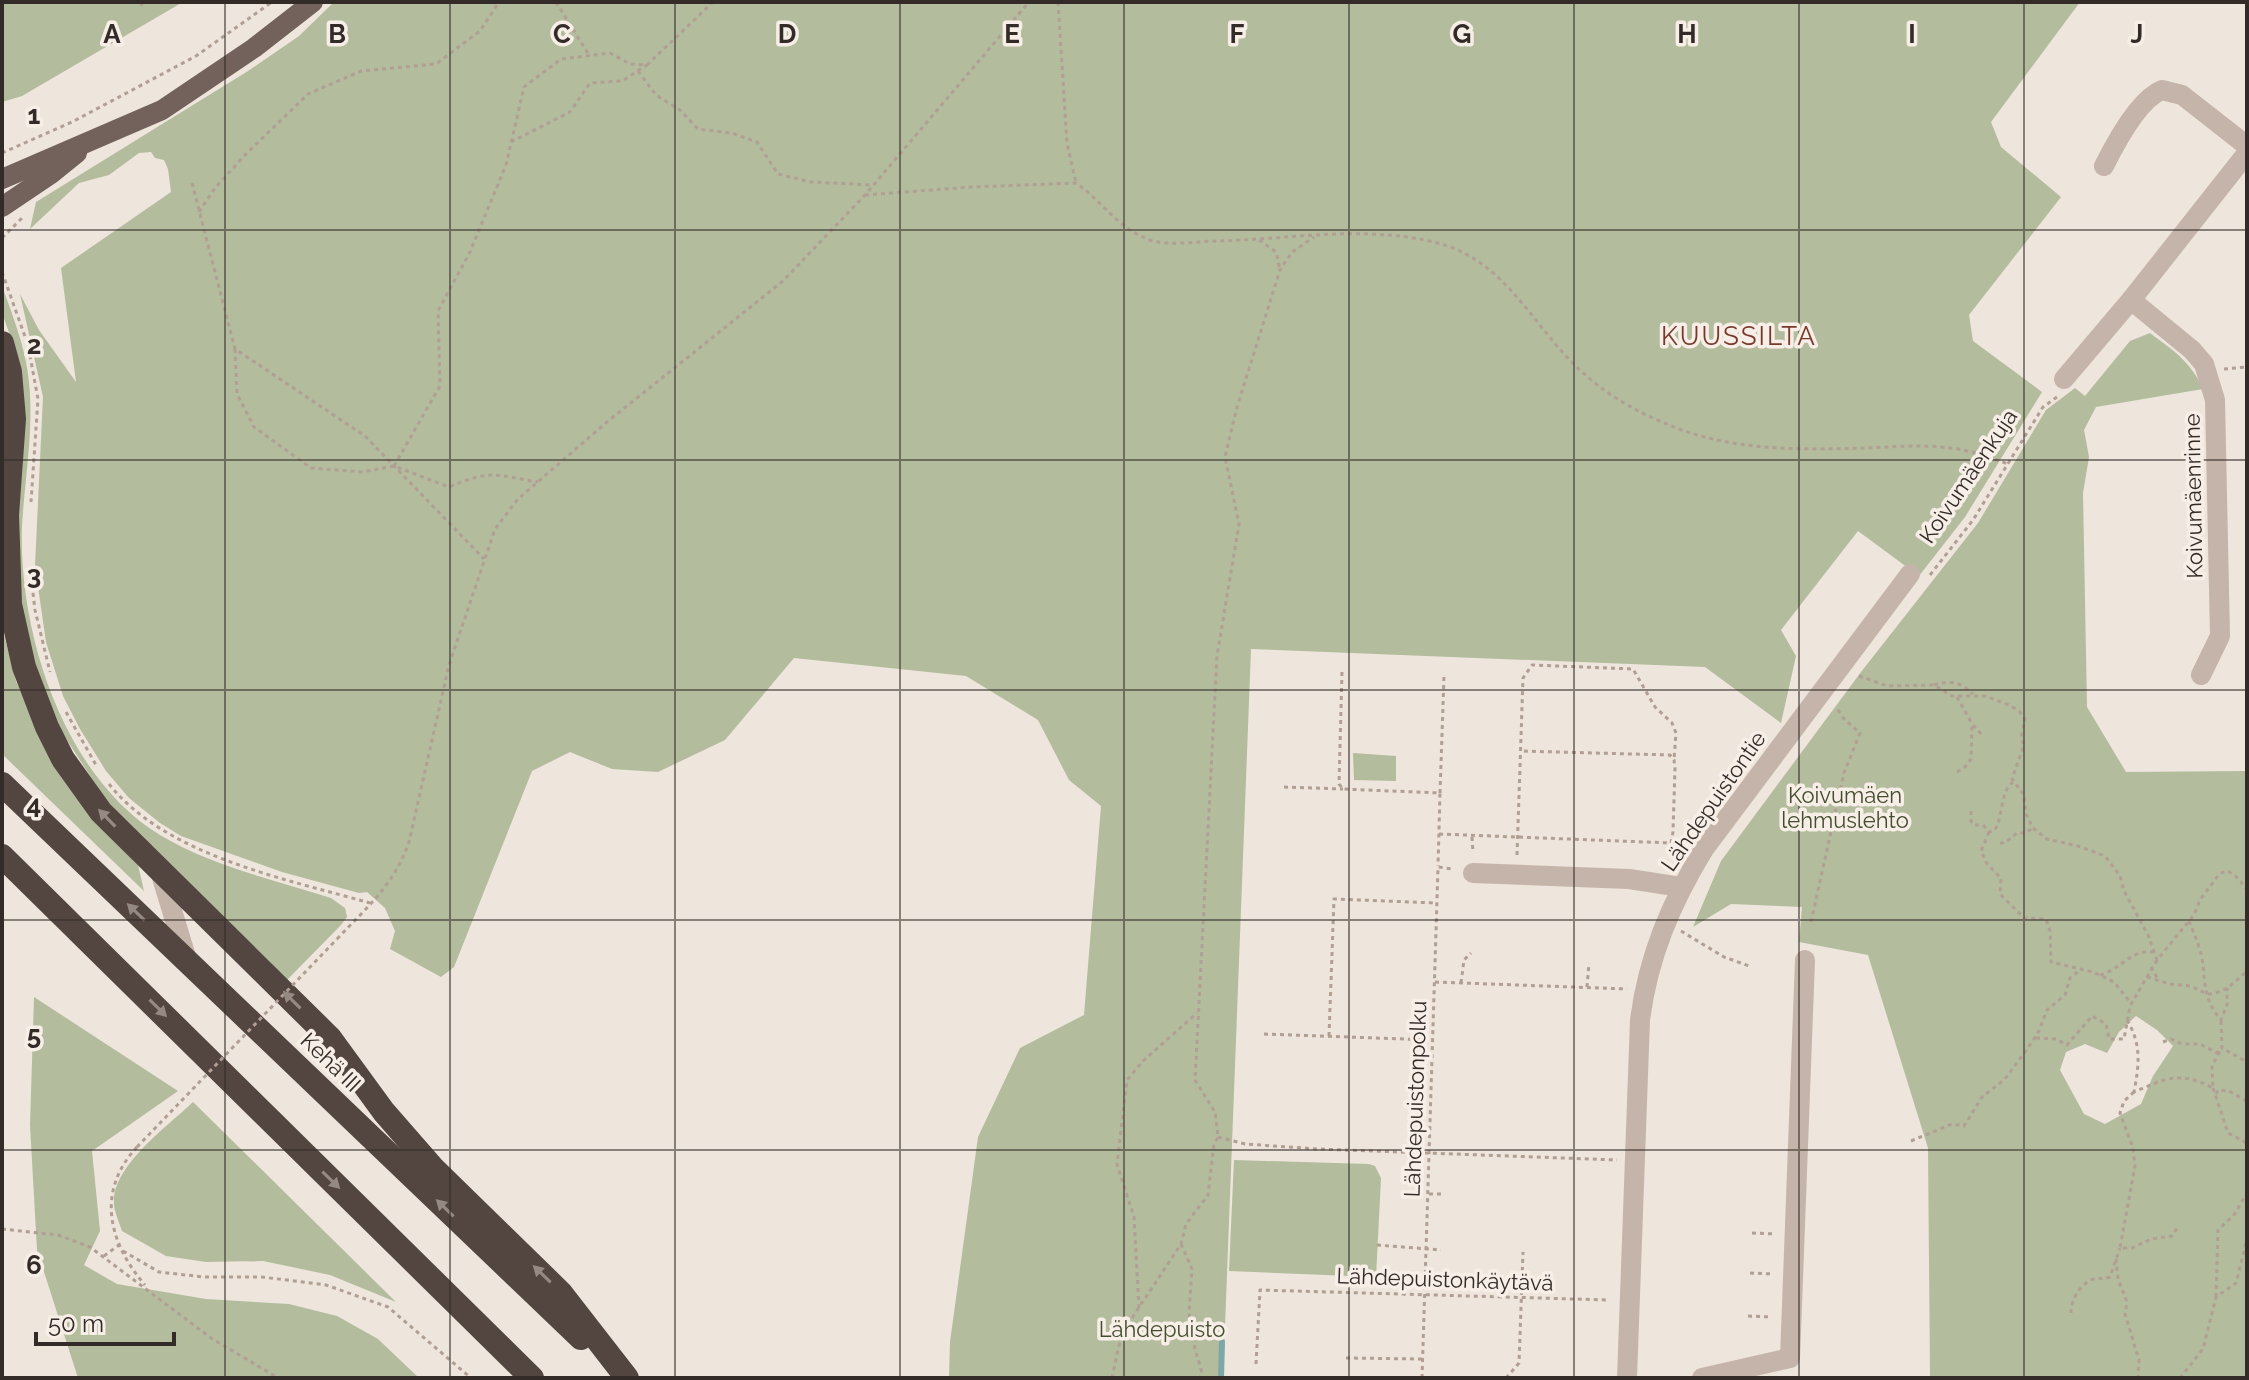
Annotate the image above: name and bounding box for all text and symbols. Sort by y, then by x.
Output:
text: A [103,19,121,49]
text: B [328,19,346,49]
text: C [553,19,571,49]
text: D [778,19,796,49]
text: E [1004,19,1020,49]
text: F [1230,19,1245,49]
text: G [1453,19,1471,49]
text: H [1677,19,1697,49]
text: I [1908,19,1916,49]
text: J [2131,19,2143,49]
text: 1 [28,100,41,130]
district label: KUUSSILTA [1661,321,1817,351]
text: 2 [27,330,41,360]
street label: Koivumäenkuja [1914,404,2022,548]
street label: Koivumäenrinne [2179,413,2207,579]
text: 3 [27,560,41,590]
street label: Lähdepuistontie [1655,726,1771,876]
park label: Koivumäen lehmuslehto [1781,782,1909,833]
text: 4 [27,790,41,820]
one-way arrow [98,808,116,827]
one-way arrow [127,903,146,922]
one-way arrow [283,991,302,1010]
one-way arrow [148,998,166,1017]
street label: Lähdepuistonpolku [1399,1000,1431,1198]
text: 5 [27,1020,41,1050]
street label: Kehä III [296,1027,366,1097]
one-way arrow [321,1170,340,1189]
one-way arrow [436,1199,455,1217]
text: 6 [26,1250,42,1280]
street label: Lähdepuistonkäytävä [1336,1262,1554,1296]
one-way arrow [533,1265,552,1284]
scale bar [36,1296,174,1346]
text: 50 m [48,1309,104,1338]
park label: Lähdepuisto [1099,1316,1225,1342]

